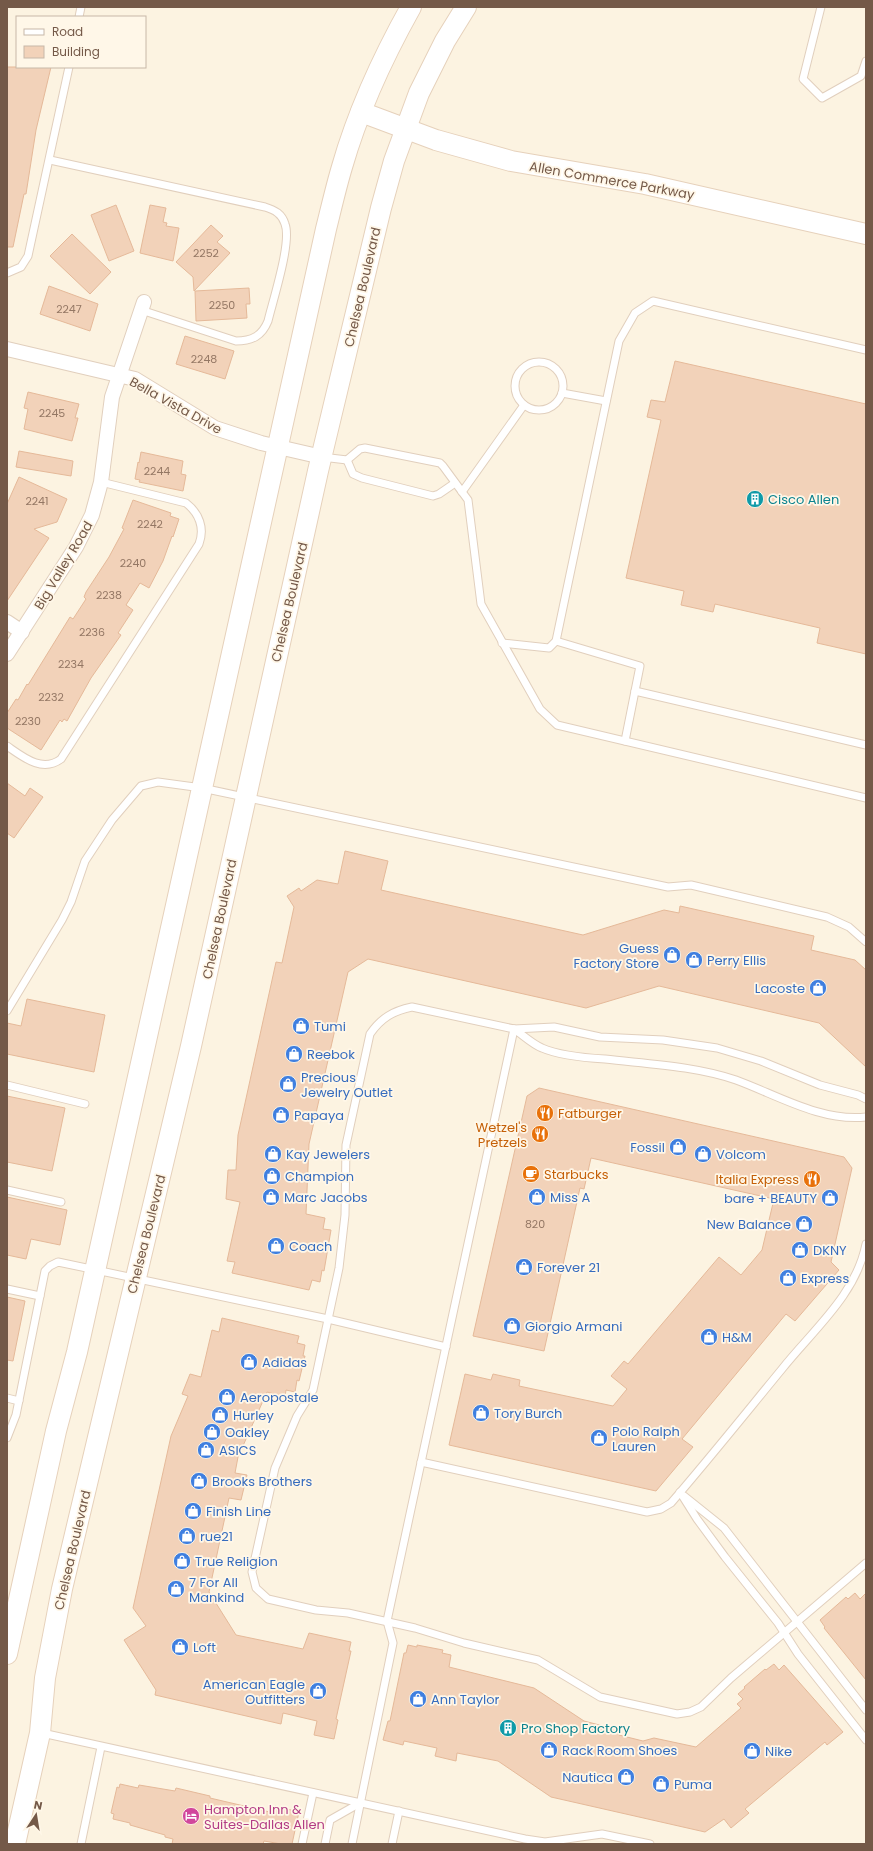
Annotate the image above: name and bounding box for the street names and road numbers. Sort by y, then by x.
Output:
street label: Allen Commerce Parkway [528,157,697,204]
street label: Chelsea Boulevard [339,225,386,349]
street label: Bella Vista Drive [126,372,225,439]
street label: Big Valley Road [30,517,97,613]
street label: Chelsea Boulevard [266,540,313,664]
street label: Chelsea Boulevard [197,857,241,981]
street label: Chelsea Boulevard [122,1172,170,1296]
street label: Chelsea Boulevard [49,1488,96,1612]

